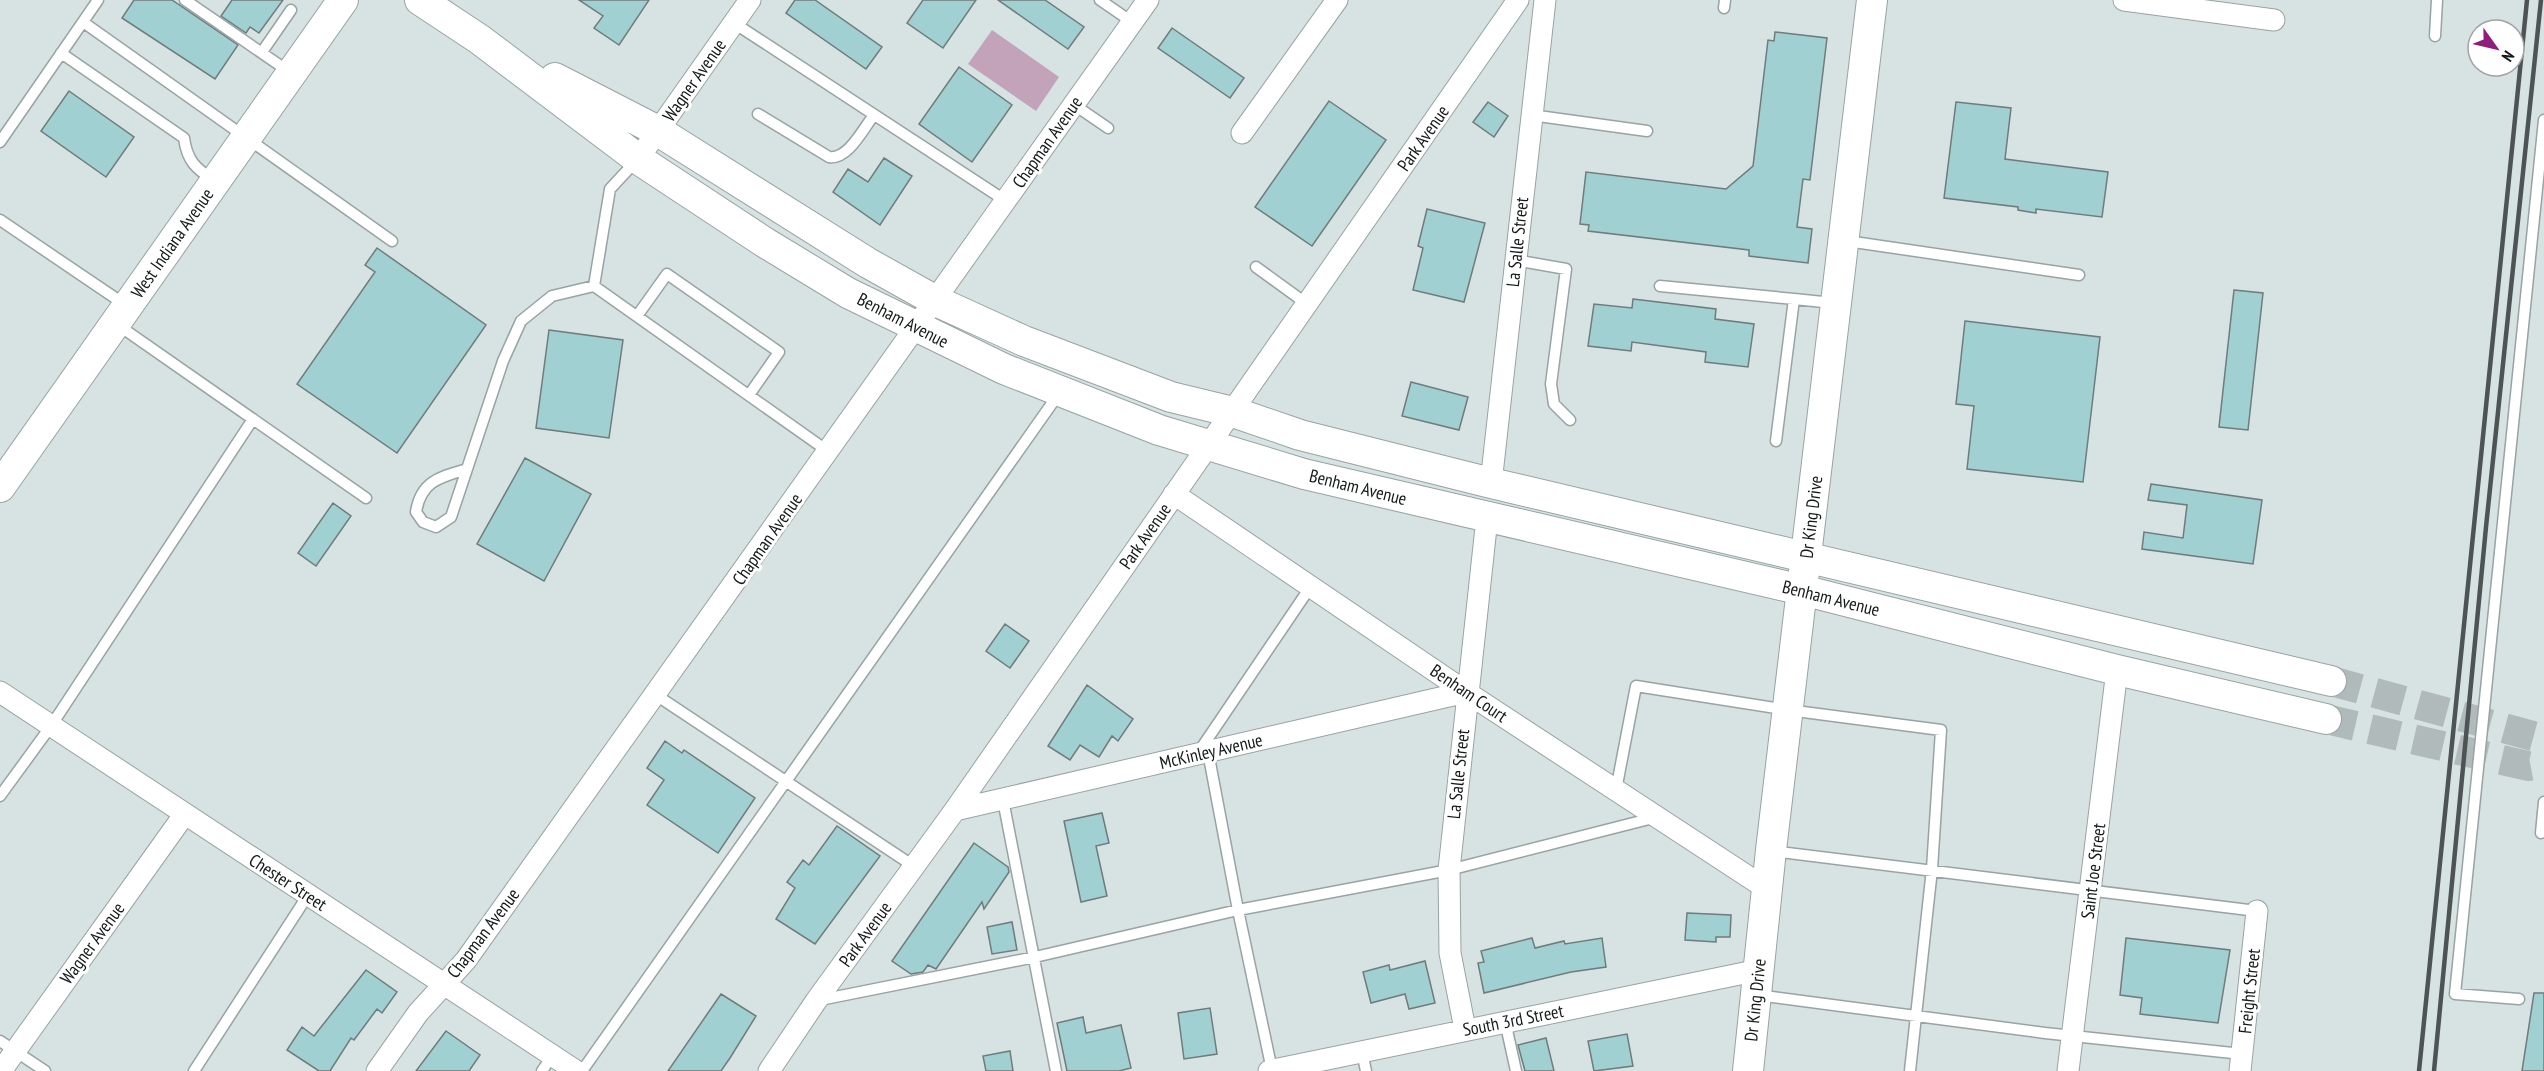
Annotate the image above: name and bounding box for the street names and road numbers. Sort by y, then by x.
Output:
street label: Wagner Avenue [657,34,731,126]
street label: Chapman Avenue [1007,92,1087,192]
street label: Park Avenue [1392,101,1454,175]
street label: West Indiana Avenue [126,184,218,302]
street label: La Salle Street [1501,196,1533,288]
street label: Benham Avenue [853,287,953,353]
street label: Benham Avenue [1307,464,1409,510]
street label: Dr King Drive [1795,474,1827,560]
street label: Chapman Avenue [727,489,807,589]
street label: Park Avenue [1114,499,1176,573]
street label: Benham Avenue [1780,575,1882,621]
street label: Benham Court [1426,659,1512,727]
street label: McKinley Avenue [1157,728,1265,774]
street label: La Salle Street [1442,728,1474,820]
street label: Saint Joe Street [2076,822,2110,920]
street label: Chester Street [245,848,331,916]
street label: Chapman Avenue [442,883,524,983]
street label: Park Avenue [834,897,896,971]
street label: Wagner Avenue [55,898,129,988]
street label: Freight Street [2233,947,2265,1035]
street label: Dr King Drive [1739,957,1771,1043]
street label: South 3rd Street [1461,999,1565,1041]

